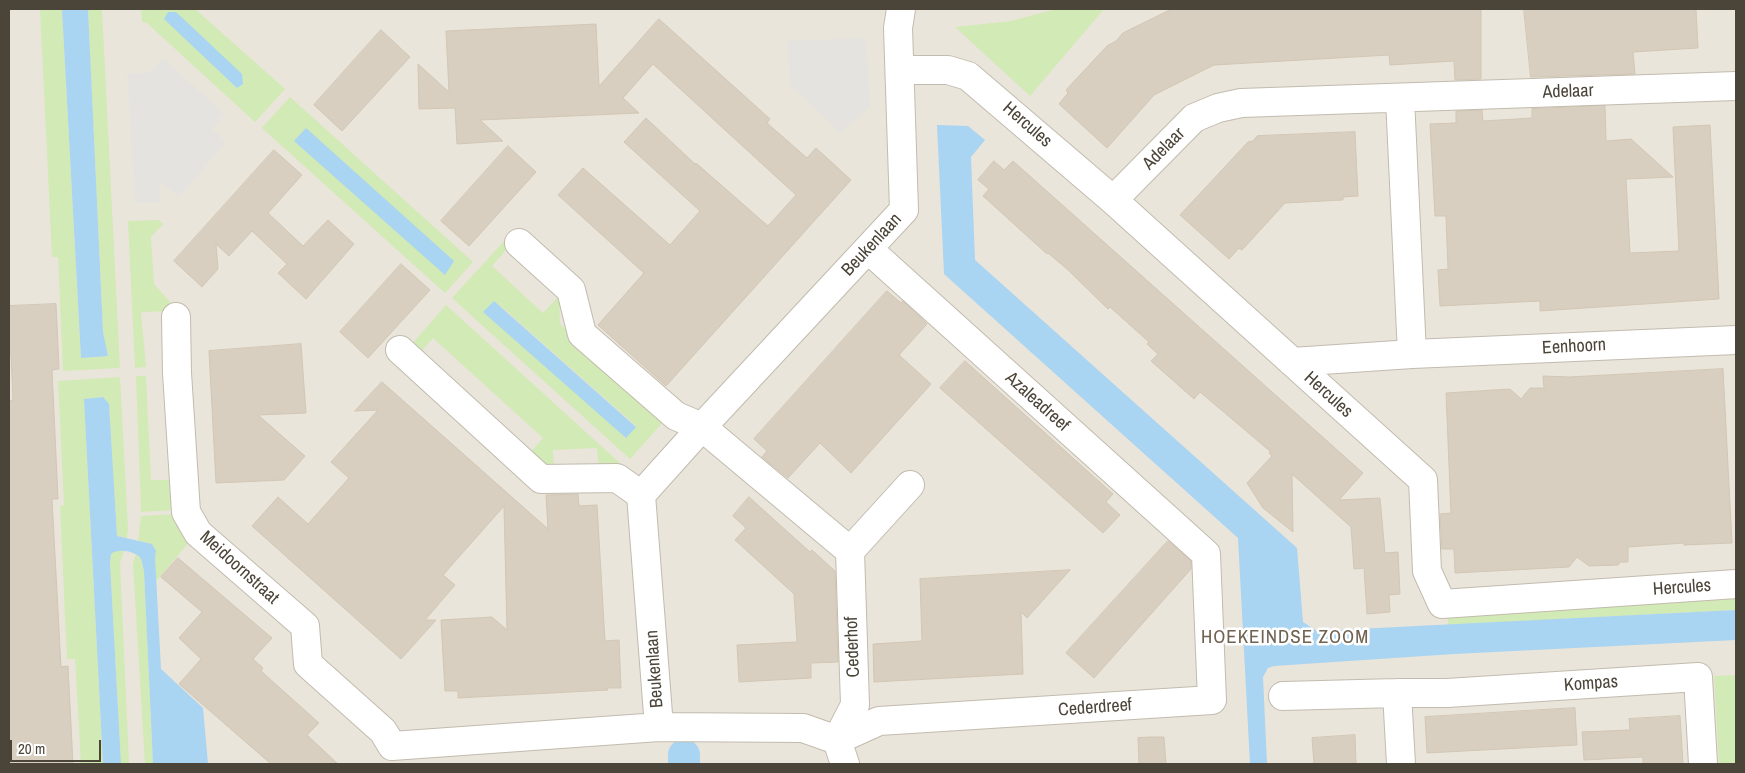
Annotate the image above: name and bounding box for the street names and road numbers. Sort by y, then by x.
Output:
street label: Adelaar [1542,80,1594,104]
street label: Hercules [998,98,1056,152]
street label: Adelaar [1138,123,1190,175]
street label: Beukenlaan [838,209,906,281]
street label: Eenhoorn [1541,335,1607,359]
street label: Hercules [1299,367,1357,423]
street label: Azaleadreef [1001,368,1073,436]
street label: Meidoornstraat [195,527,283,609]
street label: Hercules [1652,575,1712,601]
street label: Cederhof [841,616,865,678]
street label: Beukenlaan [642,629,668,709]
street label: Kompas [1563,671,1619,697]
street label: Cederdreef [1057,695,1133,721]

